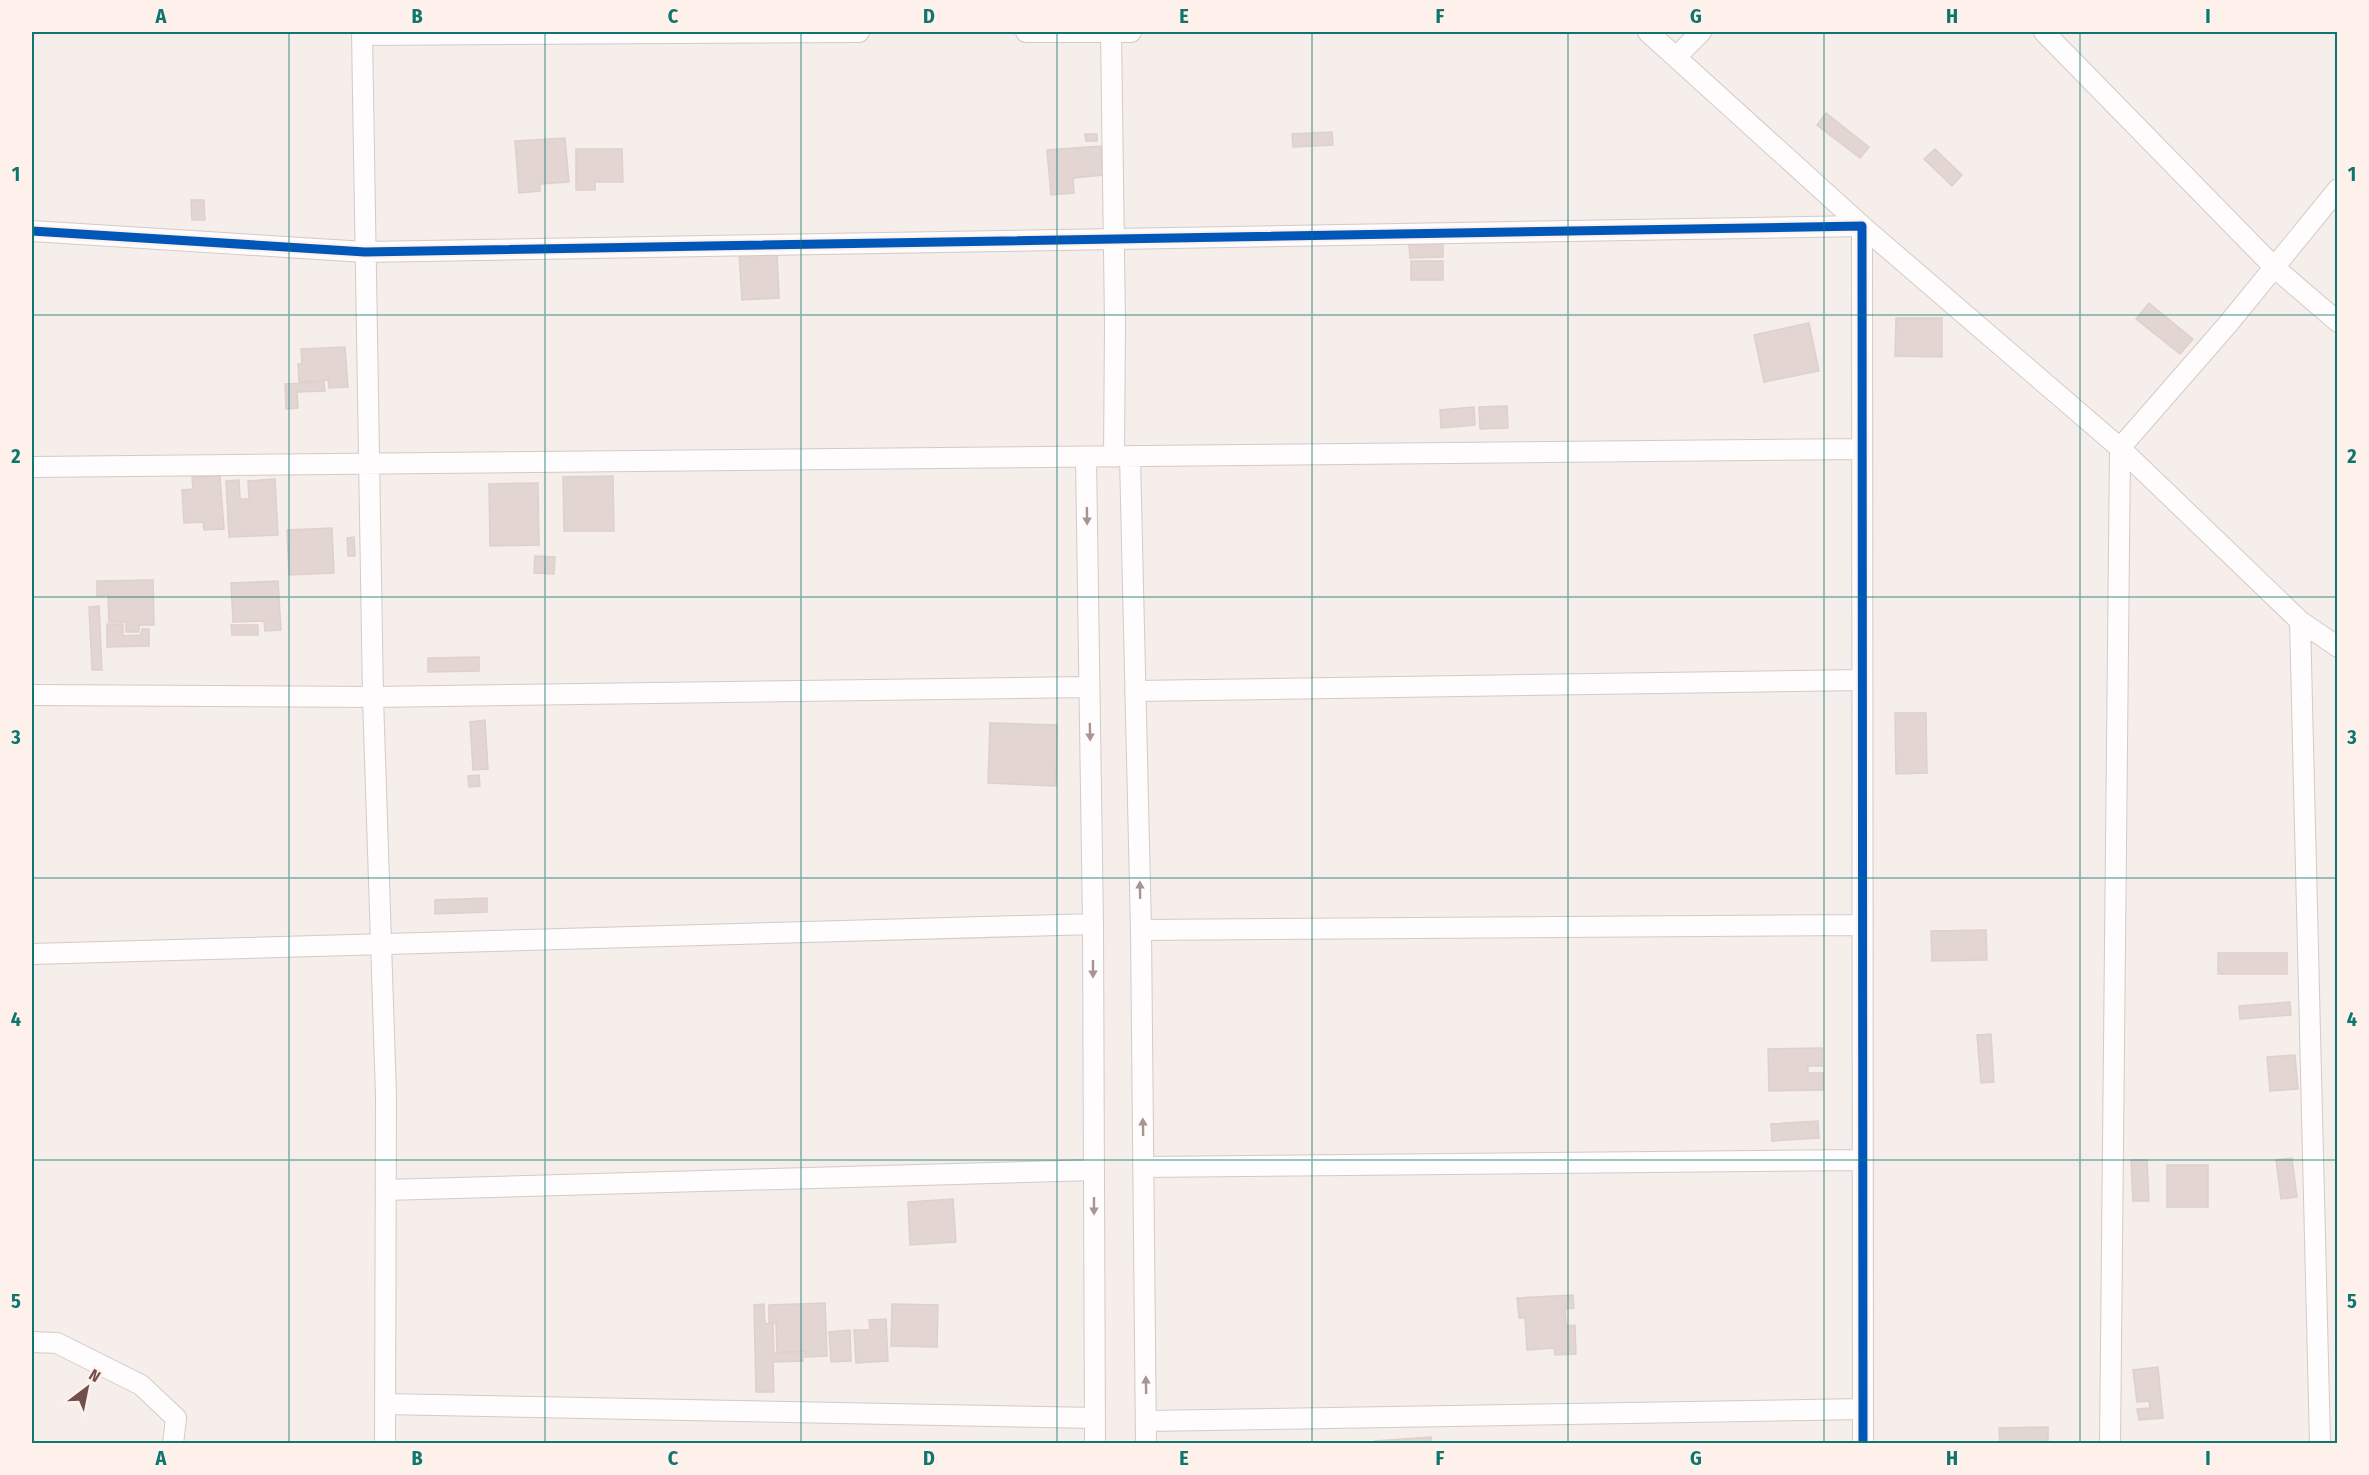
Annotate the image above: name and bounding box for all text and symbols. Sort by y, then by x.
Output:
text: A [155,4,168,28]
text: B [411,4,423,28]
text: C [668,4,679,28]
text: D [923,4,935,28]
text: E [1179,4,1189,28]
text: F [1436,4,1445,28]
text: G [1690,4,1702,28]
text: H [1946,4,1958,28]
text: I [2205,4,2211,28]
text: 1 [12,162,20,186]
text: 1 [2348,162,2356,186]
text: 2 [10,444,21,468]
text: 2 [2346,444,2357,468]
one-way arrow [1082,507,1092,526]
one-way arrow [1085,723,1095,742]
text: 3 [10,725,21,749]
text: 3 [2346,725,2357,749]
one-way arrow [1135,881,1145,900]
one-way arrow [1088,960,1098,979]
text: 4 [11,1007,21,1031]
text: 4 [2347,1007,2357,1031]
one-way arrow [1138,1118,1148,1137]
one-way arrow [1089,1197,1099,1216]
text: 5 [11,1289,21,1313]
text: 5 [2347,1289,2357,1313]
north arrow [57,1358,117,1418]
text: N [86,1365,104,1386]
one-way arrow [1141,1376,1150,1395]
text: A [155,1446,168,1470]
text: B [411,1446,423,1470]
text: C [668,1446,679,1470]
text: D [923,1446,935,1470]
text: E [1179,1446,1189,1470]
text: F [1436,1446,1445,1470]
text: G [1690,1446,1702,1470]
text: H [1946,1446,1958,1470]
text: I [2205,1446,2211,1470]

